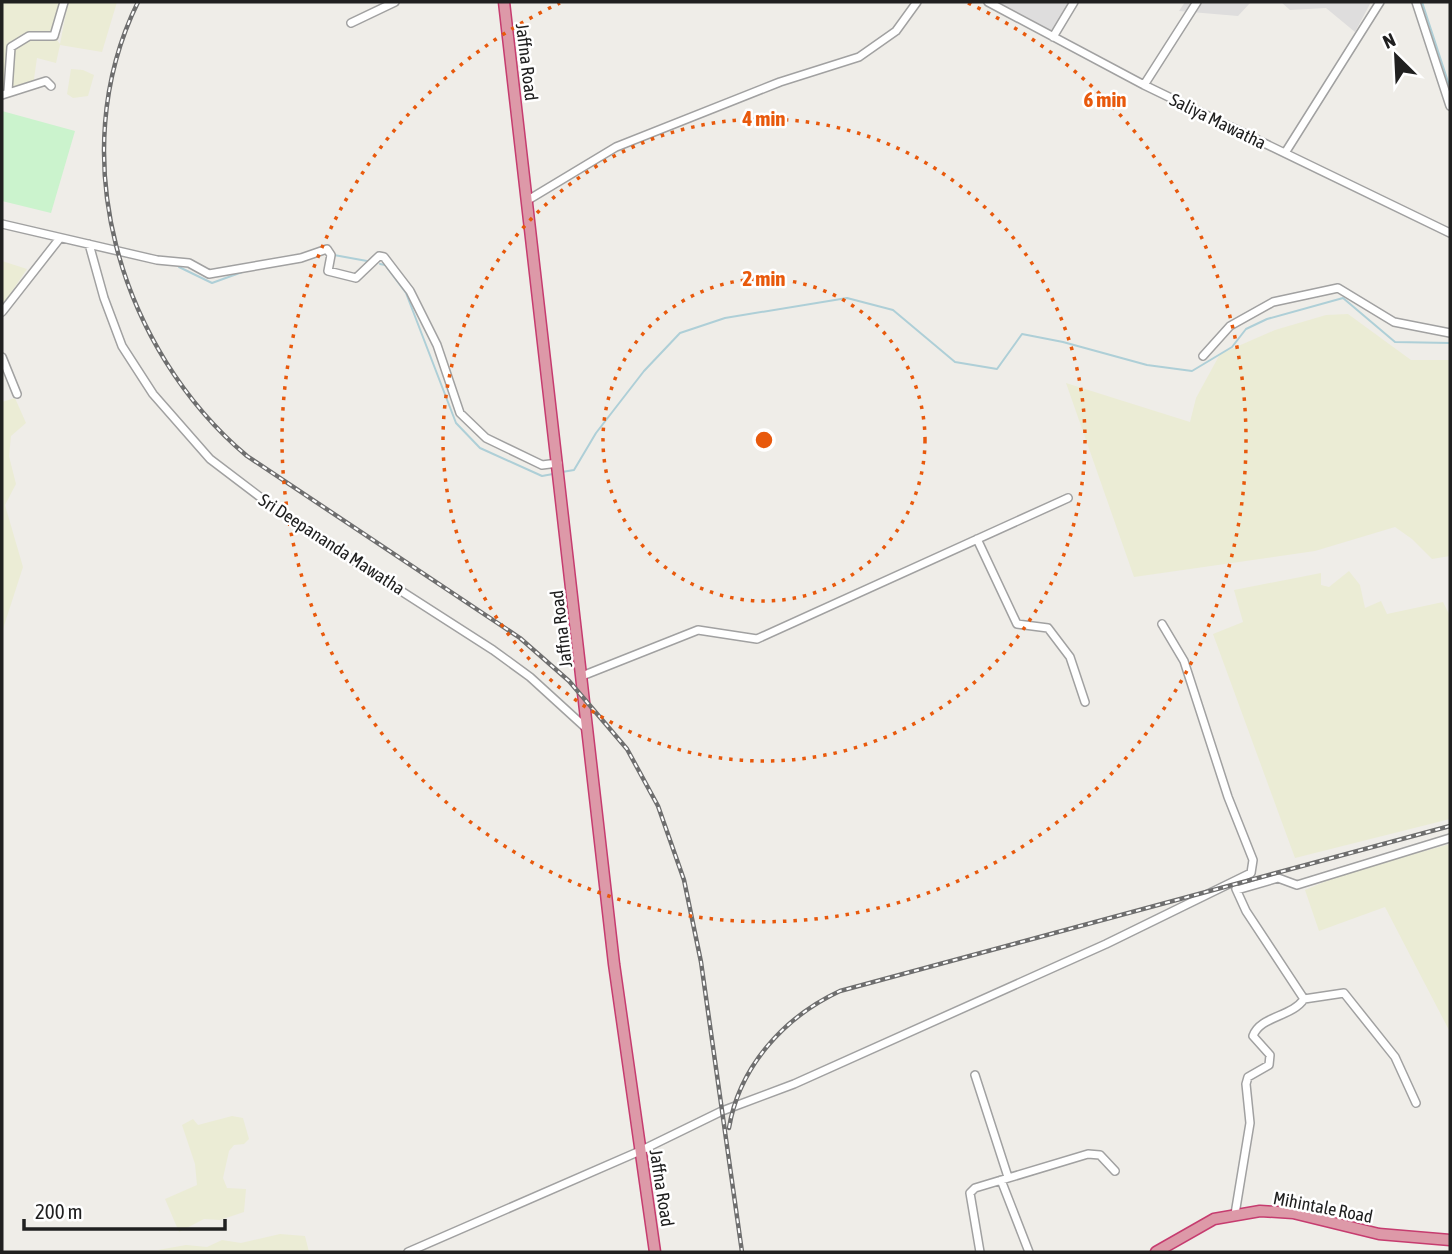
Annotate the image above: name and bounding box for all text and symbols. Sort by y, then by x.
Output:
north arrow [1361,21,1431,91]
street label: Jaffna Road [512,22,542,102]
text: N [1379,28,1399,53]
text: 6 min [1084,87,1126,111]
street label: Saliya Mawatha [1166,89,1270,153]
text: 4 min [742,106,785,130]
text: 2 min [743,266,785,290]
centre of rings [752,428,776,452]
street label: Sri Deepananda Mawatha [255,489,409,599]
street label: Jaffna Road [546,589,576,669]
street label: Jaffna Road [646,1148,678,1228]
street label: Mihintale Road [1271,1187,1375,1227]
scale bar [24,1188,226,1232]
text: 200 m [35,1199,83,1223]

